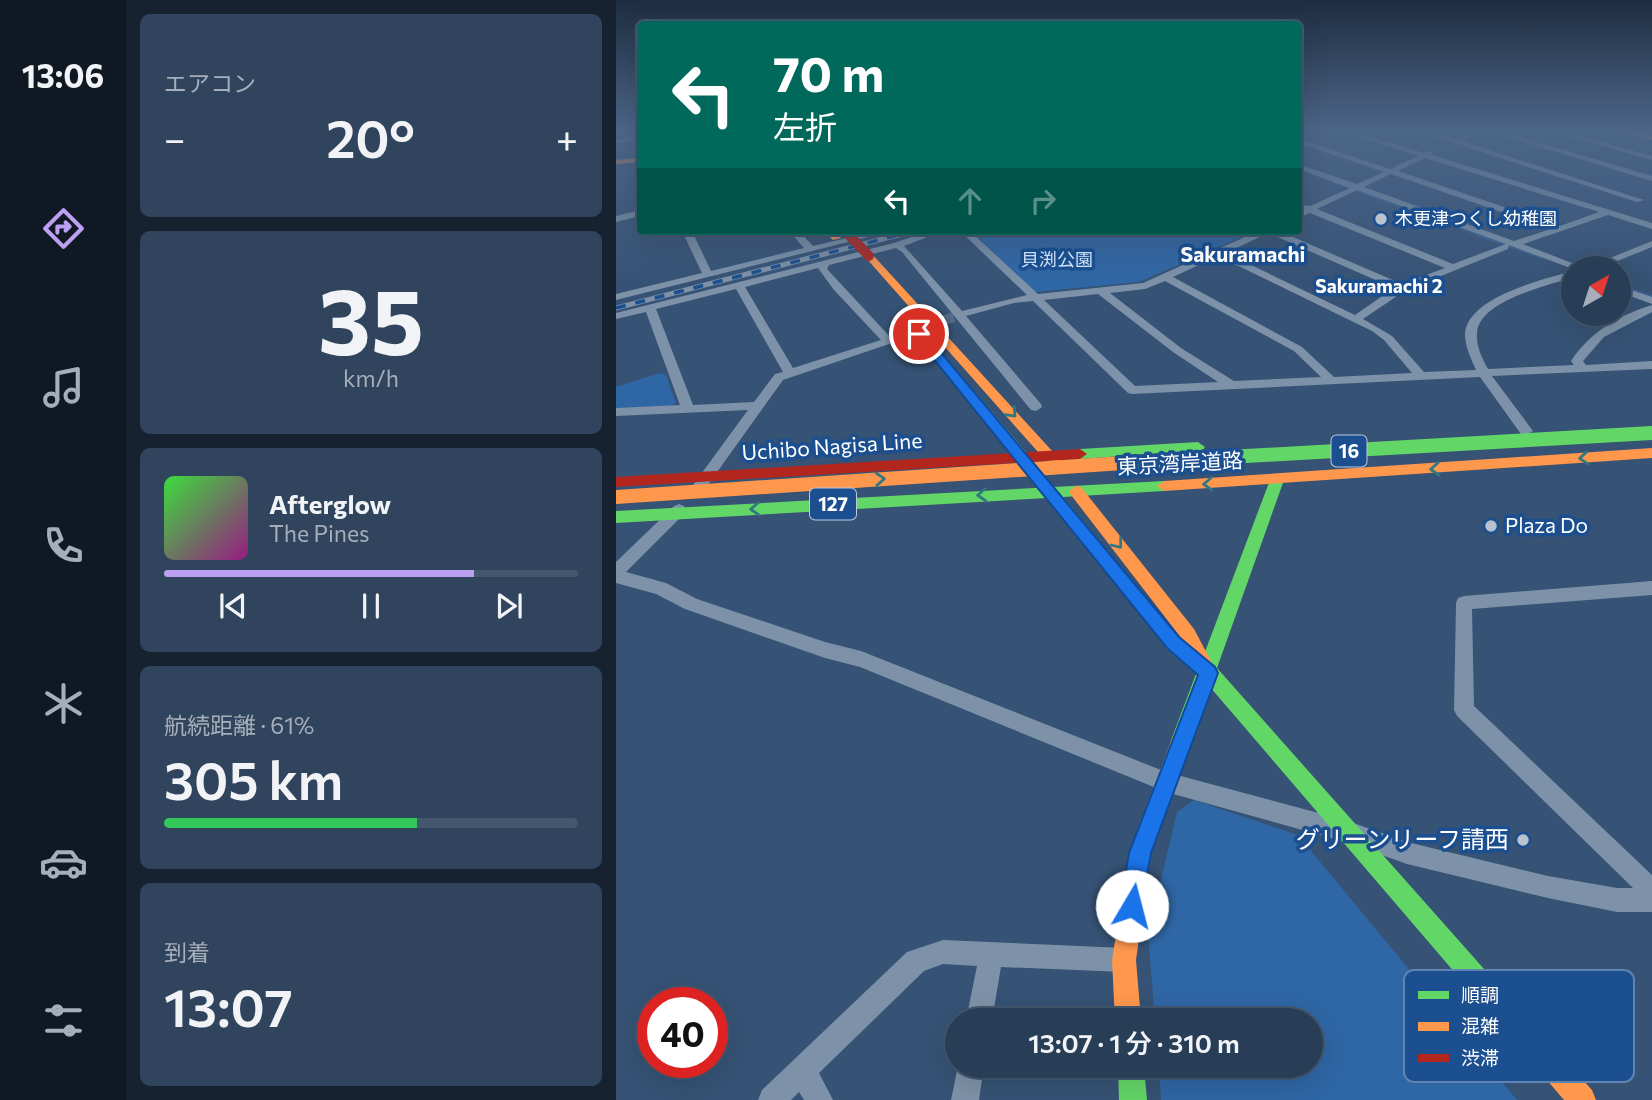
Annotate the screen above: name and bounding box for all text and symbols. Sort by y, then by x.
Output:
text: 70 m [773,42,884,102]
icon: left [658,49,749,140]
text: 13:06 [22,55,104,95]
text: エアコン [164,69,256,97]
text: 20° [326,105,415,169]
text: 左折 [773,106,837,146]
text: − [164,114,186,161]
text: + [556,114,578,161]
icon: left [878,182,916,220]
icon: ahead [951,182,989,220]
icon: right [1024,182,1062,220]
icon: directions [39,204,88,253]
place label: 木更津つくし幼稚園 [1395,207,1557,229]
marker: 木更津つくし幼稚園 [1373,211,1389,227]
district label: Sakuramachi [1181,241,1305,266]
park label: 貝渕公園 [1021,248,1093,270]
north arrow [1561,256,1631,326]
map controls [1561,256,1631,326]
text: 35 [318,262,424,374]
district label: Sakuramachi 2 [1315,274,1443,297]
pin [889,304,949,364]
icon: arrive [900,315,938,353]
icon: music [39,363,88,412]
text: km/h [343,364,399,392]
one-way arrow [1004,405,1017,418]
street label: Uchibo Nagisa Line [741,427,923,464]
road number: 16 [1332,436,1366,466]
street label: 東京湾岸道路 [1116,447,1243,478]
one-way arrow [1578,450,1589,465]
one-way arrow [1429,461,1440,476]
one-way arrow [874,472,885,487]
one-way arrow [1202,476,1213,491]
one-way arrow [976,487,987,502]
text: Afterglow [269,488,391,519]
road number: 127 [810,489,856,520]
one-way arrow [749,501,760,516]
place label: Plaza Do [1505,512,1588,537]
marker: Plaza Do [1483,518,1499,534]
text: The Pines [269,519,370,547]
icon: phone [39,521,88,570]
one-way arrow [1110,537,1123,549]
icon: previous [214,587,252,625]
icon: pause [352,587,390,625]
icon: next [490,587,528,625]
icon: climate [39,679,88,728]
text: 航続距離 · 61% [164,711,314,739]
text: 305 km [164,747,343,811]
place label: グリーンリーフ請西 [1296,824,1509,853]
marker: グリーンリーフ請西 [1515,832,1531,848]
icon: car [39,838,88,887]
position arrow [1095,869,1169,943]
text: 到着 [164,938,210,966]
legend [1404,970,1634,1082]
text: 13:07 [164,974,293,1038]
text: 順調 [1461,983,1499,1006]
speed limit sign: 40 [637,987,728,1078]
icon: filters [39,996,88,1045]
text: 混雑 [1461,1014,1499,1037]
text: 13:07 · 1 分 · 310 m [1028,1027,1240,1058]
text: 渋滞 [1461,1046,1499,1069]

